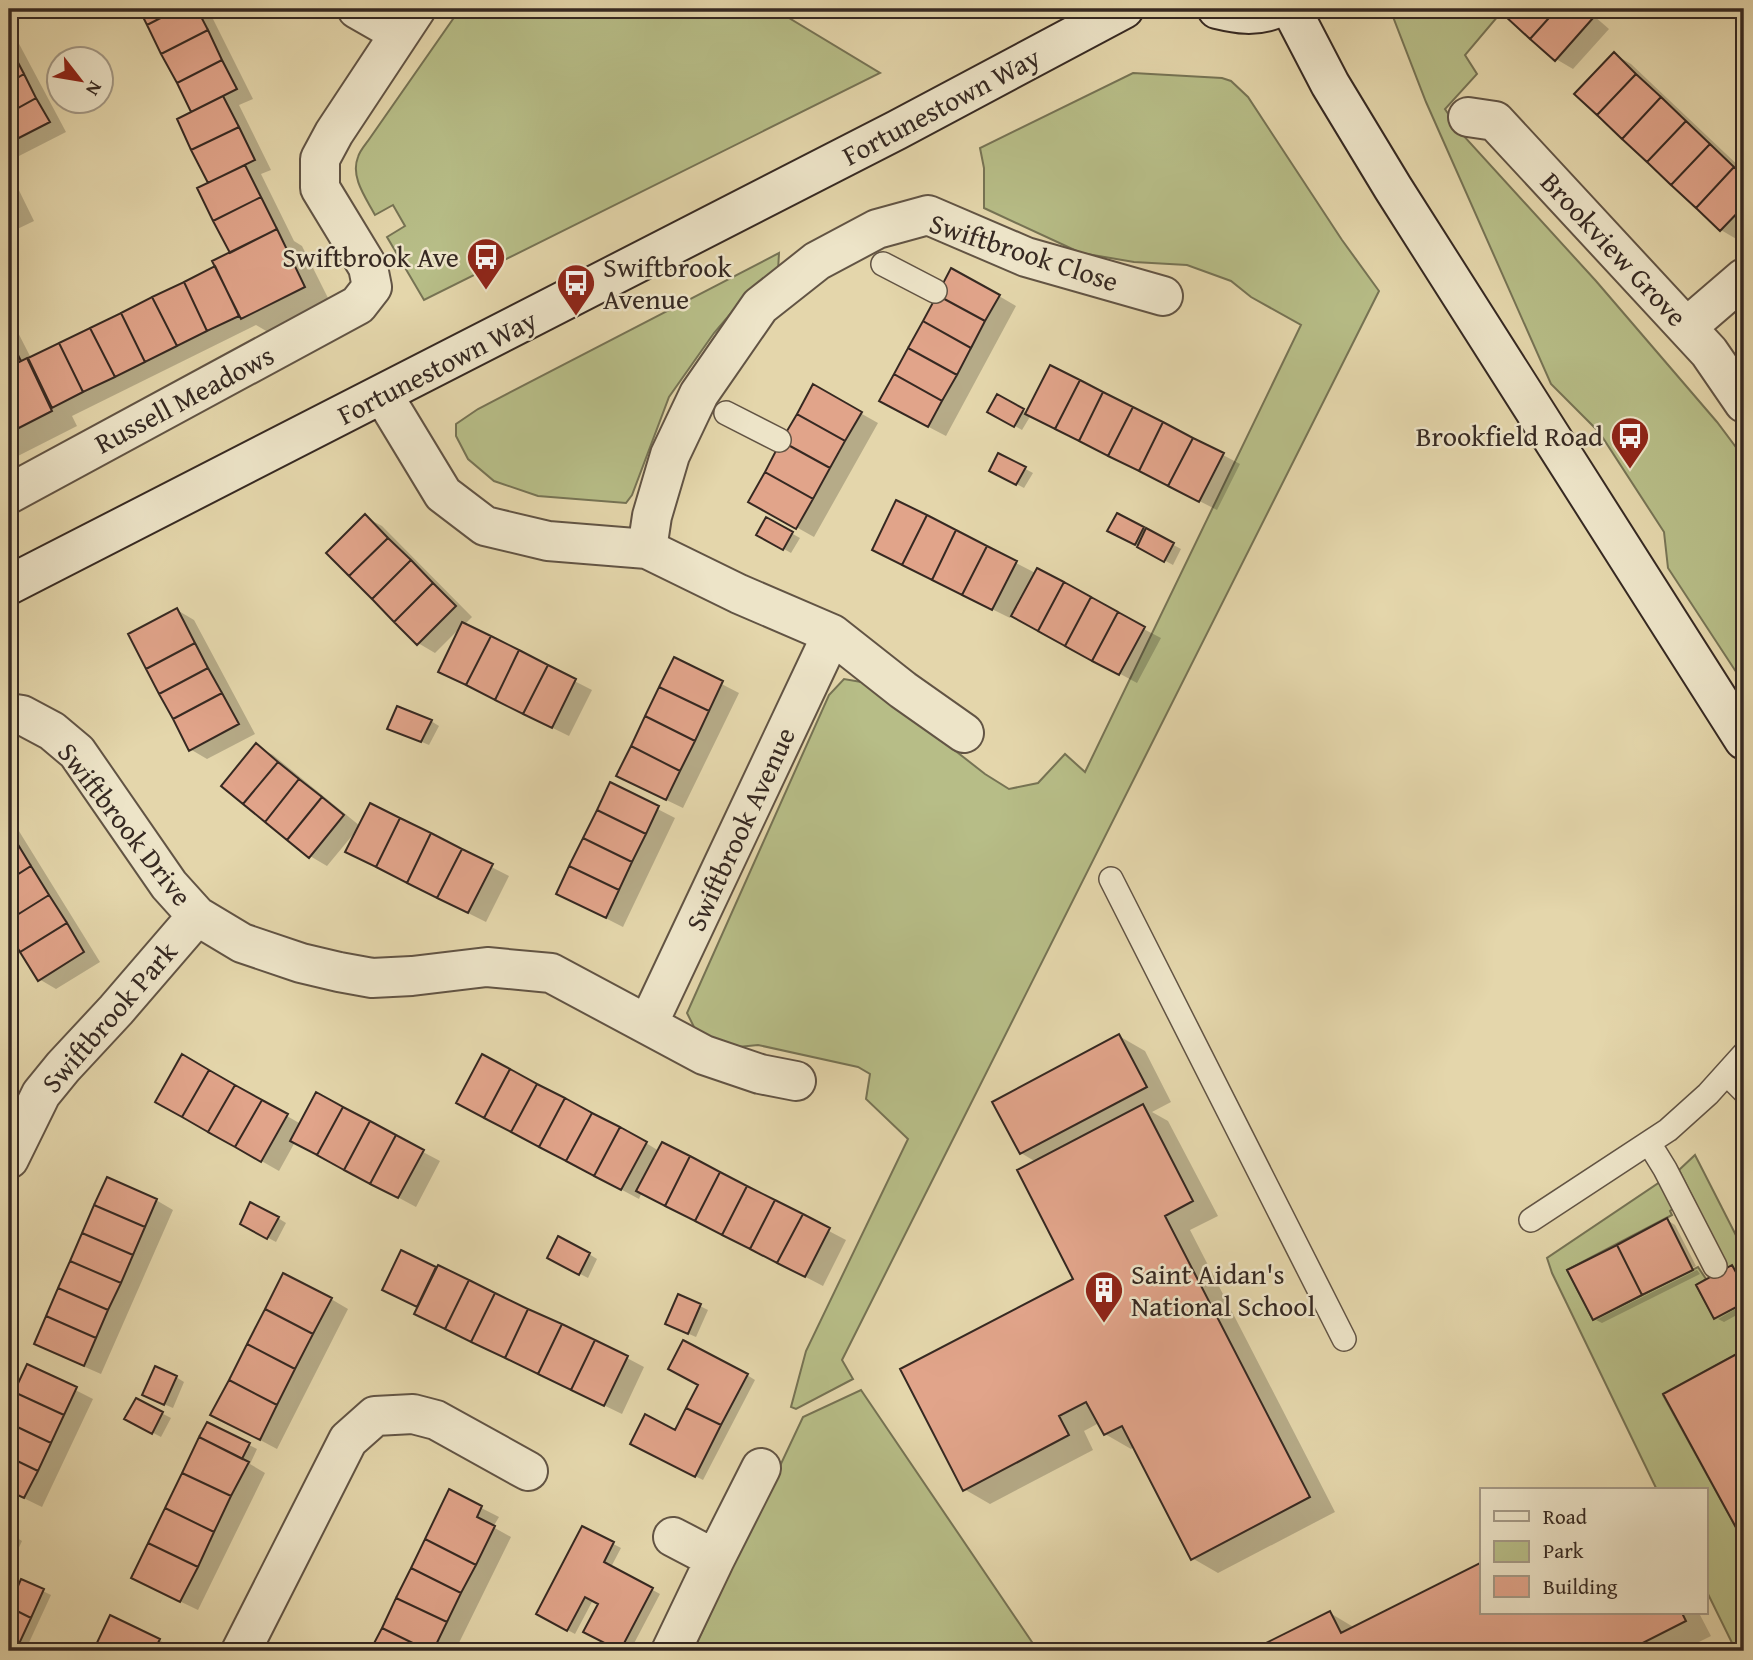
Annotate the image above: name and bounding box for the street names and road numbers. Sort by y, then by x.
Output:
street label: Fortunestown Way [835,36,1047,175]
street label: Brookview Grove [1532,162,1697,335]
street label: Swiftbrook Close [924,202,1124,301]
street label: Fortunestown Way [330,299,544,434]
street label: Russell Meadows [87,334,281,463]
street label: Swiftbrook Avenue [674,720,805,938]
street label: Swiftbrook Drive [48,733,202,914]
street label: Swiftbrook Park [31,931,187,1101]

